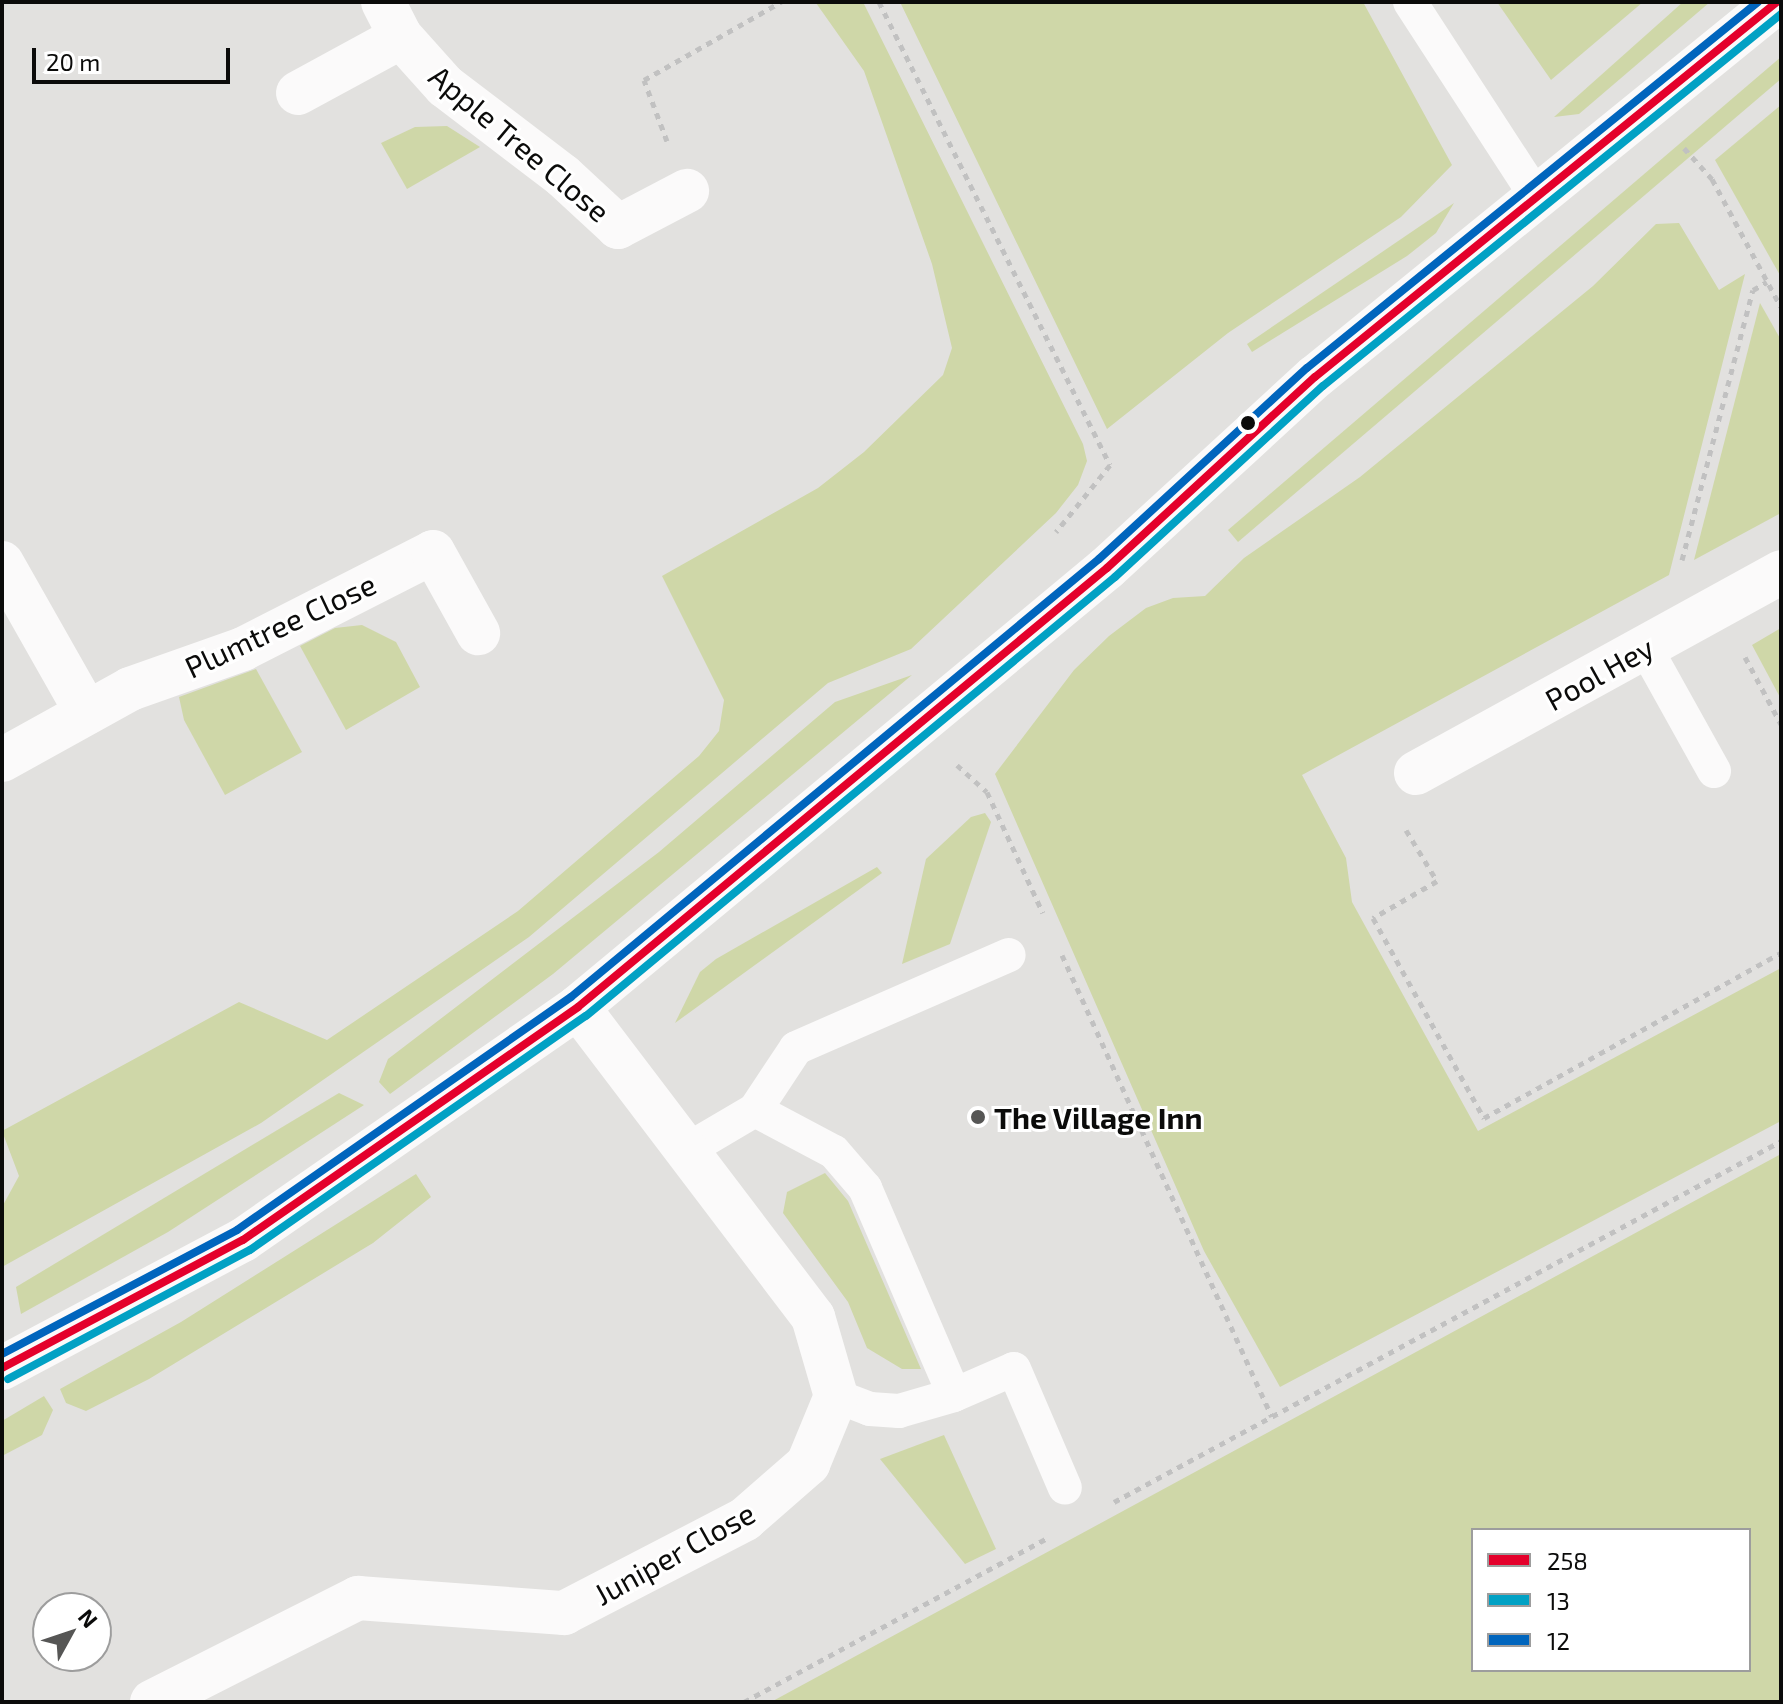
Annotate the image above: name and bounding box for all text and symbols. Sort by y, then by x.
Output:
scale bar [36,32,234,82]
text: 20 m [46,47,100,76]
street label: Apple Tree Close [422,57,618,229]
unlabelled marker [1240,415,1256,431]
street label: Plumtree Close [179,565,381,685]
street label: Pool Hey [1538,628,1660,718]
place label: The Village Inn [994,1099,1203,1135]
marker: The Village Inn [969,1108,987,1126]
street label: Juniper Close [587,1494,761,1612]
legend [1471,1528,1751,1672]
text: 258 [1547,1546,1588,1575]
text: 13 [1547,1586,1570,1615]
north arrow [32,1592,112,1672]
text: N [74,1603,104,1632]
text: 12 [1547,1626,1570,1655]

